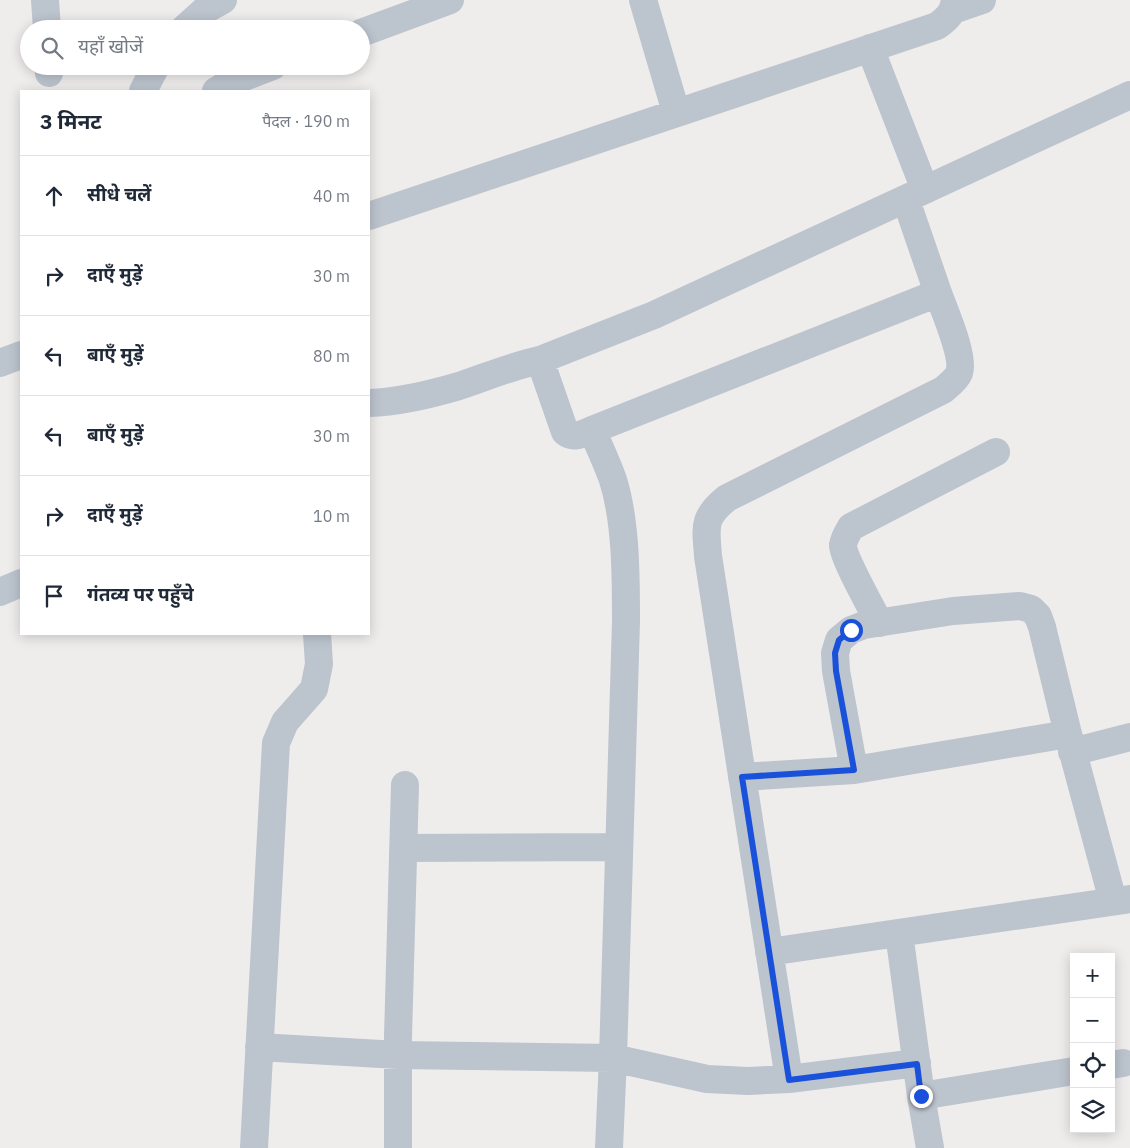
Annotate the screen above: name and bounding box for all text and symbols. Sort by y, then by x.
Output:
search box [20,20,370,75]
icon: search [38,34,66,62]
text: यहाँ खोजें [78,34,143,58]
text: 3 मिनट [40,107,102,135]
text: पैदल · 190 m [262,111,350,131]
icon: ahead [40,182,68,210]
text: सीधे चलें [87,182,151,206]
text: 40 m [313,186,350,206]
icon: right [40,262,68,290]
text: दाएँ मुड़ें [87,262,143,286]
text: 30 m [313,266,350,286]
icon: left [40,342,68,370]
text: बाएँ मुड़ें [87,342,144,366]
text: 80 m [313,346,350,366]
icon: left [40,422,68,450]
text: बाएँ मुड़ें [87,422,144,446]
text: 30 m [313,426,350,446]
icon: right [40,502,68,530]
text: दाएँ मुड़ें [87,502,143,526]
text: 10 m [313,506,350,526]
icon: arrive [40,582,68,610]
text: गंतव्य पर पहुँचे [87,582,194,606]
route start [840,619,863,642]
map controls [1070,953,1115,1133]
button: + [1070,953,1115,998]
button: − [1070,998,1115,1043]
button: locate [1070,1043,1115,1088]
route end [910,1085,933,1108]
button: layers [1070,1088,1115,1133]

